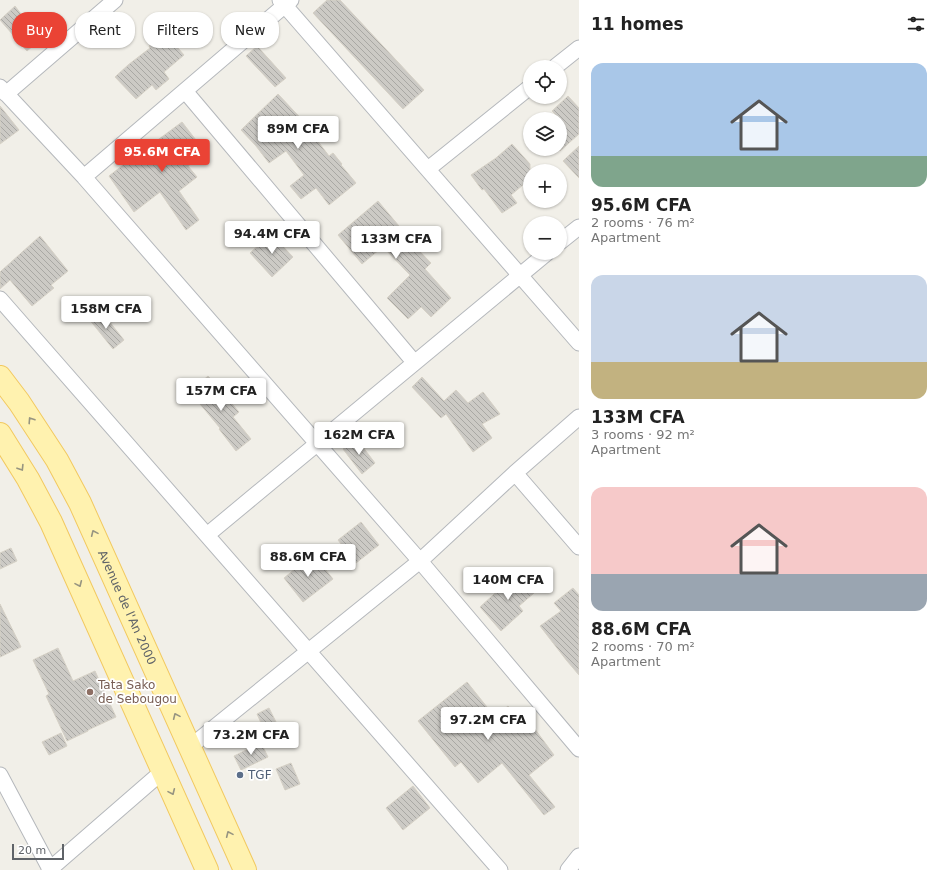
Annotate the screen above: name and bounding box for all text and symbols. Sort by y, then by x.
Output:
chip: Buy [12,12,67,48]
chip: Rent [75,12,135,48]
chip: Filters [143,12,213,48]
chip: New [221,12,279,48]
icon: filters [905,13,927,35]
text: 11 homes [591,14,684,34]
map controls [523,60,567,260]
button: locate [523,60,567,104]
icon: home [723,89,795,161]
button: layers [523,112,567,156]
pin: 89M CFA [261,116,335,150]
text: 89M CFA [267,121,329,136]
pin: 95.6M CFA [116,139,208,173]
text: 95.6M CFA [124,144,200,159]
button: + [523,164,567,208]
text: 95.6M CFA [591,195,691,215]
text: 2 rooms · 76 m² [591,215,695,230]
button: − [523,216,567,260]
pin: 94.4M CFA [226,221,318,255]
text: 94.4M CFA [234,226,310,241]
pin: 133M CFA [355,226,437,260]
text: Apartment [591,230,661,245]
text: 133M CFA [360,231,432,246]
pin: 158M CFA [65,296,147,330]
text: 158M CFA [70,301,142,316]
icon: home [723,301,795,373]
pin: 157M CFA [180,378,262,412]
text: 157M CFA [185,383,257,398]
text: 133M CFA [591,407,685,427]
one-way arrow [28,417,35,424]
pin: 162M CFA [318,422,400,456]
text: 162M CFA [323,427,395,442]
text: 3 rooms · 92 m² [591,427,695,442]
text: Apartment [591,442,661,457]
one-way arrow [16,463,23,470]
icon: home [723,513,795,585]
one-way arrow [91,530,99,538]
pin: 88.6M CFA [262,544,354,578]
street label: Avenue de l'An 2000 [95,548,159,667]
text: 88.6M CFA [270,549,346,564]
pin: 140M CFA [467,567,549,601]
text: 140M CFA [472,572,544,587]
one-way arrow [74,580,82,587]
text: 88.6M CFA [591,619,691,639]
text: 2 rooms · 70 m² [591,639,695,654]
text: Apartment [591,654,661,669]
place label: Tata Sako de Sebougou [97,678,177,706]
marker: Tata Sako de Sebougou [85,687,95,697]
pin: 97.2M CFA [442,707,534,741]
one-way arrow [173,712,181,720]
text: 97.2M CFA [450,712,526,727]
pin: 73.2M CFA [205,722,297,756]
text: 73.2M CFA [213,727,289,742]
place label: TGF [247,768,272,782]
marker: TGF [235,770,245,780]
one-way arrow [167,787,175,795]
one-way arrow [226,831,234,839]
scale bar [12,842,64,861]
text: 20 m [18,844,46,857]

